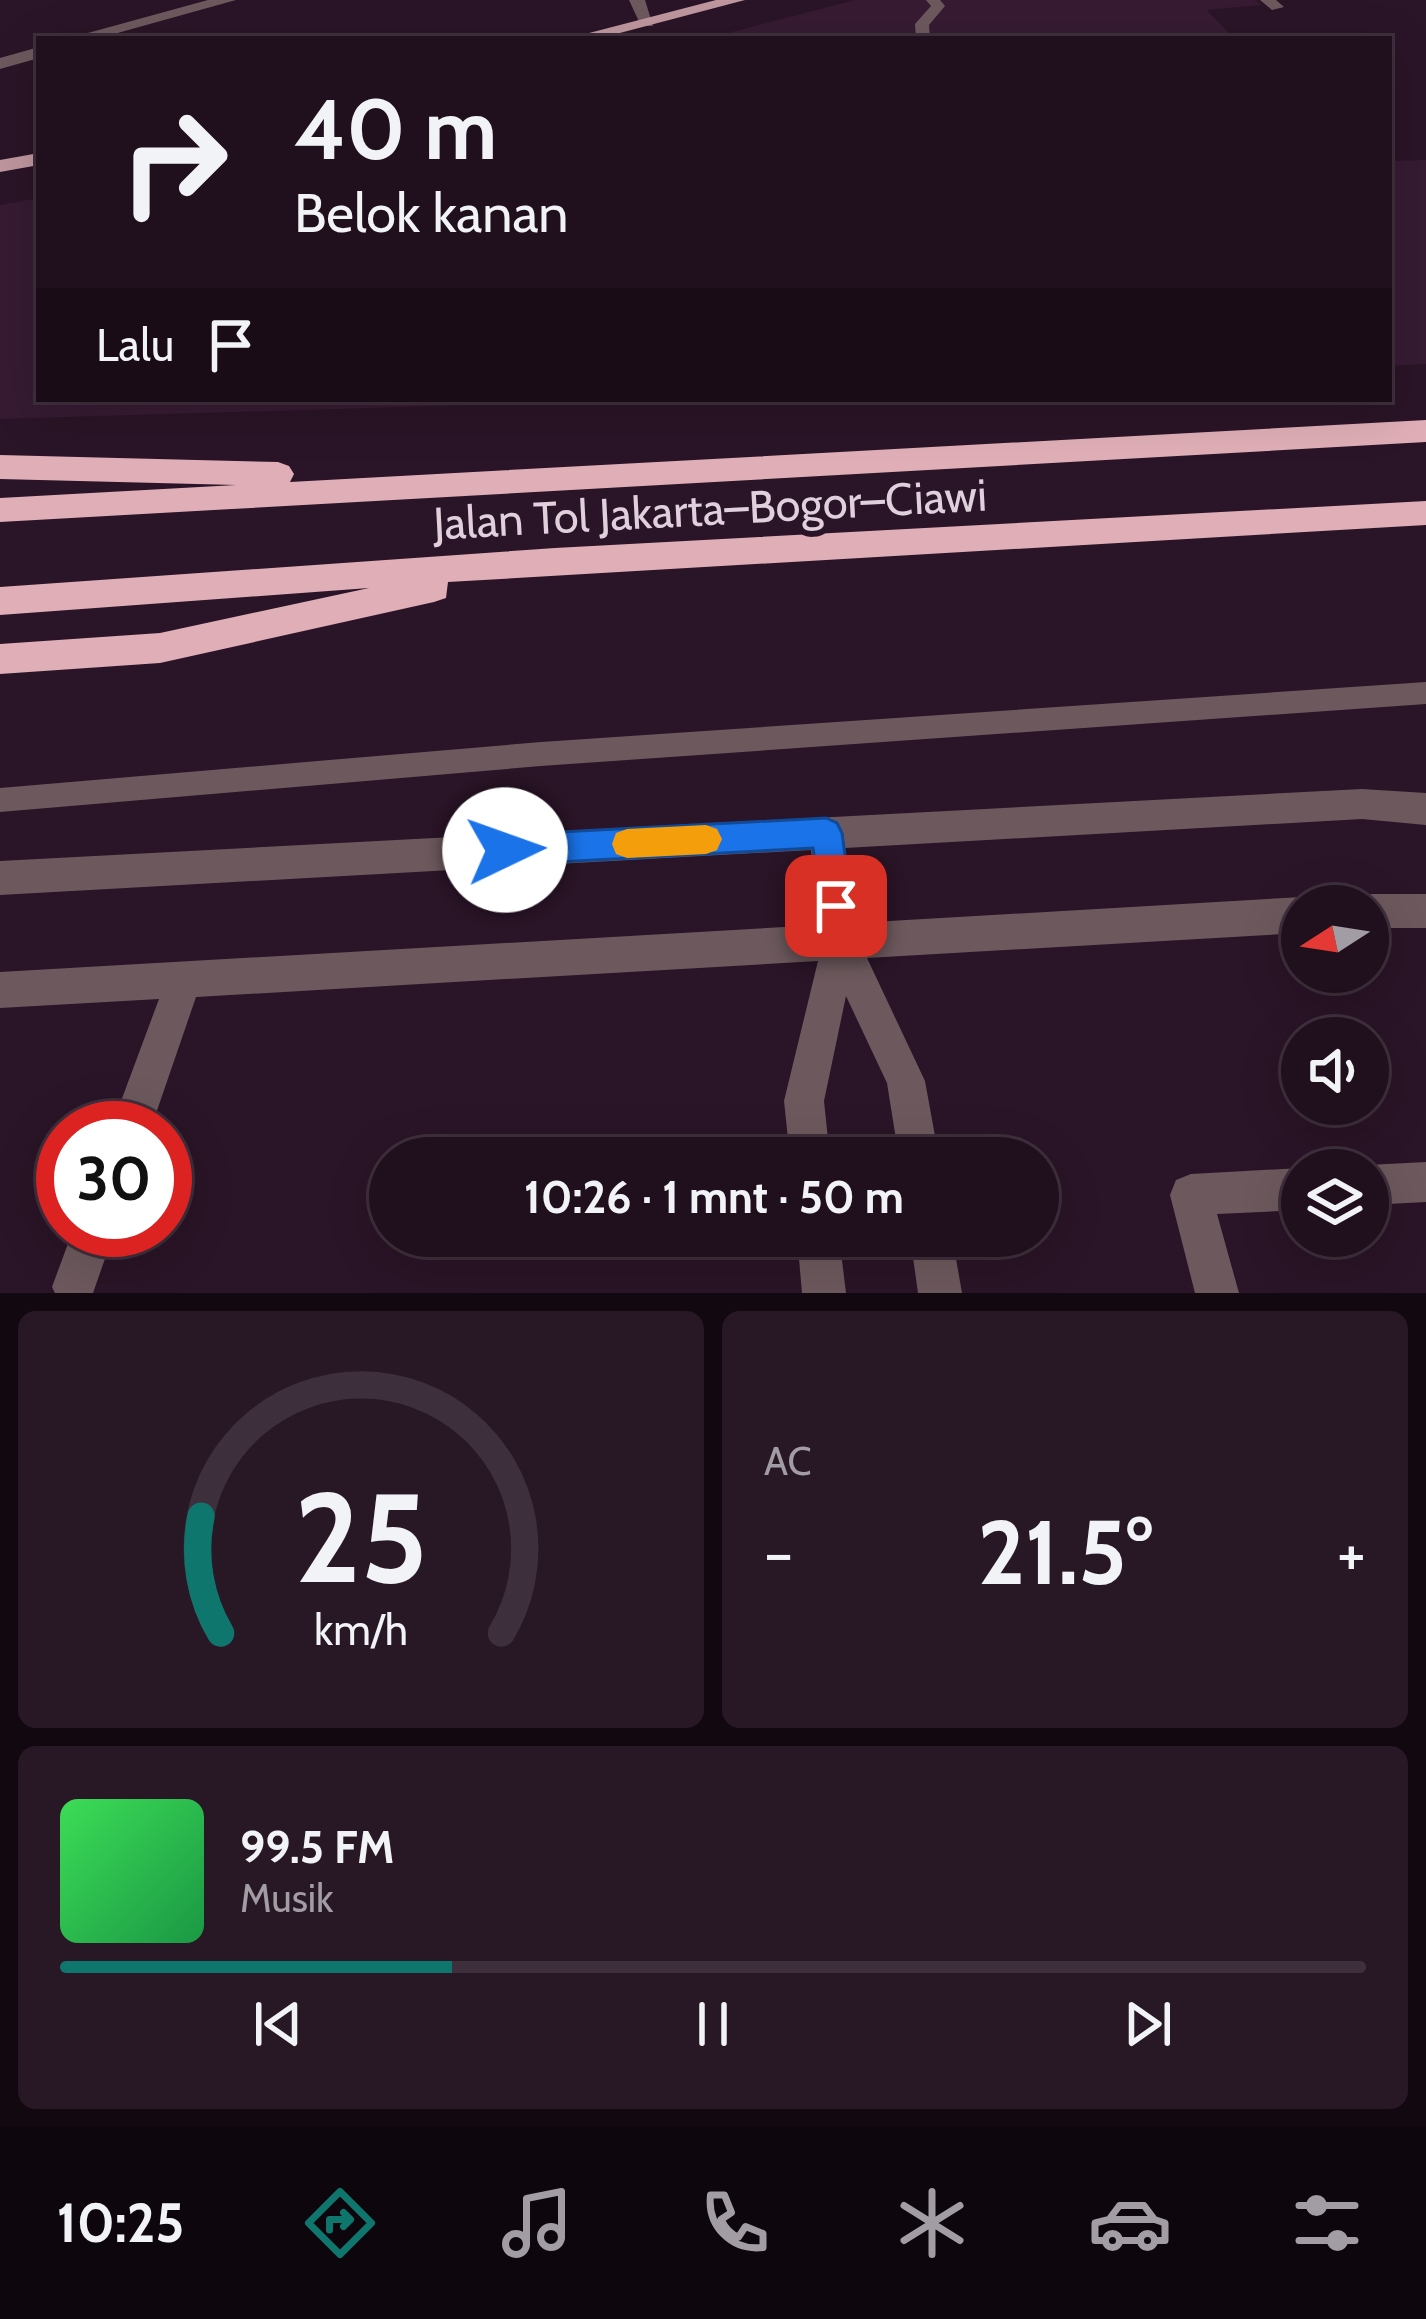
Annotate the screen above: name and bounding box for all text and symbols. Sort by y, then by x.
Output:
text: 40 m [294,78,497,180]
icon: right [96,84,252,240]
text: Belok kanan [294,180,569,246]
icon: arrive [198,312,264,378]
text: Lalu [96,318,174,372]
street label: Jalan Tol Jakarta–Bogor–Ciawi [431,468,988,551]
position arrow [442,787,568,913]
pin [785,855,887,957]
icon: arrive [803,873,869,939]
north arrow [1281,885,1389,993]
map controls [1281,885,1389,1257]
button: sound [1281,1017,1389,1125]
speed limit sign: 30 [36,1101,192,1257]
button: layers [1281,1149,1389,1257]
text: 10:26 · 1 mnt · 50 m [524,1170,904,1224]
text: AC [764,1437,812,1485]
text: 25 [294,1462,428,1613]
text: 21.5° [977,1497,1153,1607]
text: − [764,1512,793,1593]
text: + [1337,1512,1366,1593]
text: km/h [314,1603,408,1655]
text: 99.5 FM [240,1820,395,1874]
text: Musik [240,1874,334,1922]
icon: previous [245,1991,311,2057]
icon: pause [680,1991,746,2057]
icon: next [1115,1991,1181,2057]
icon: directions [298,2181,382,2265]
icon: music [495,2181,579,2265]
icon: phone [693,2181,777,2265]
icon: climate [890,2181,974,2265]
icon: car [1088,2181,1172,2265]
icon: filters [1285,2181,1369,2265]
text: 10:25 [57,2190,184,2256]

